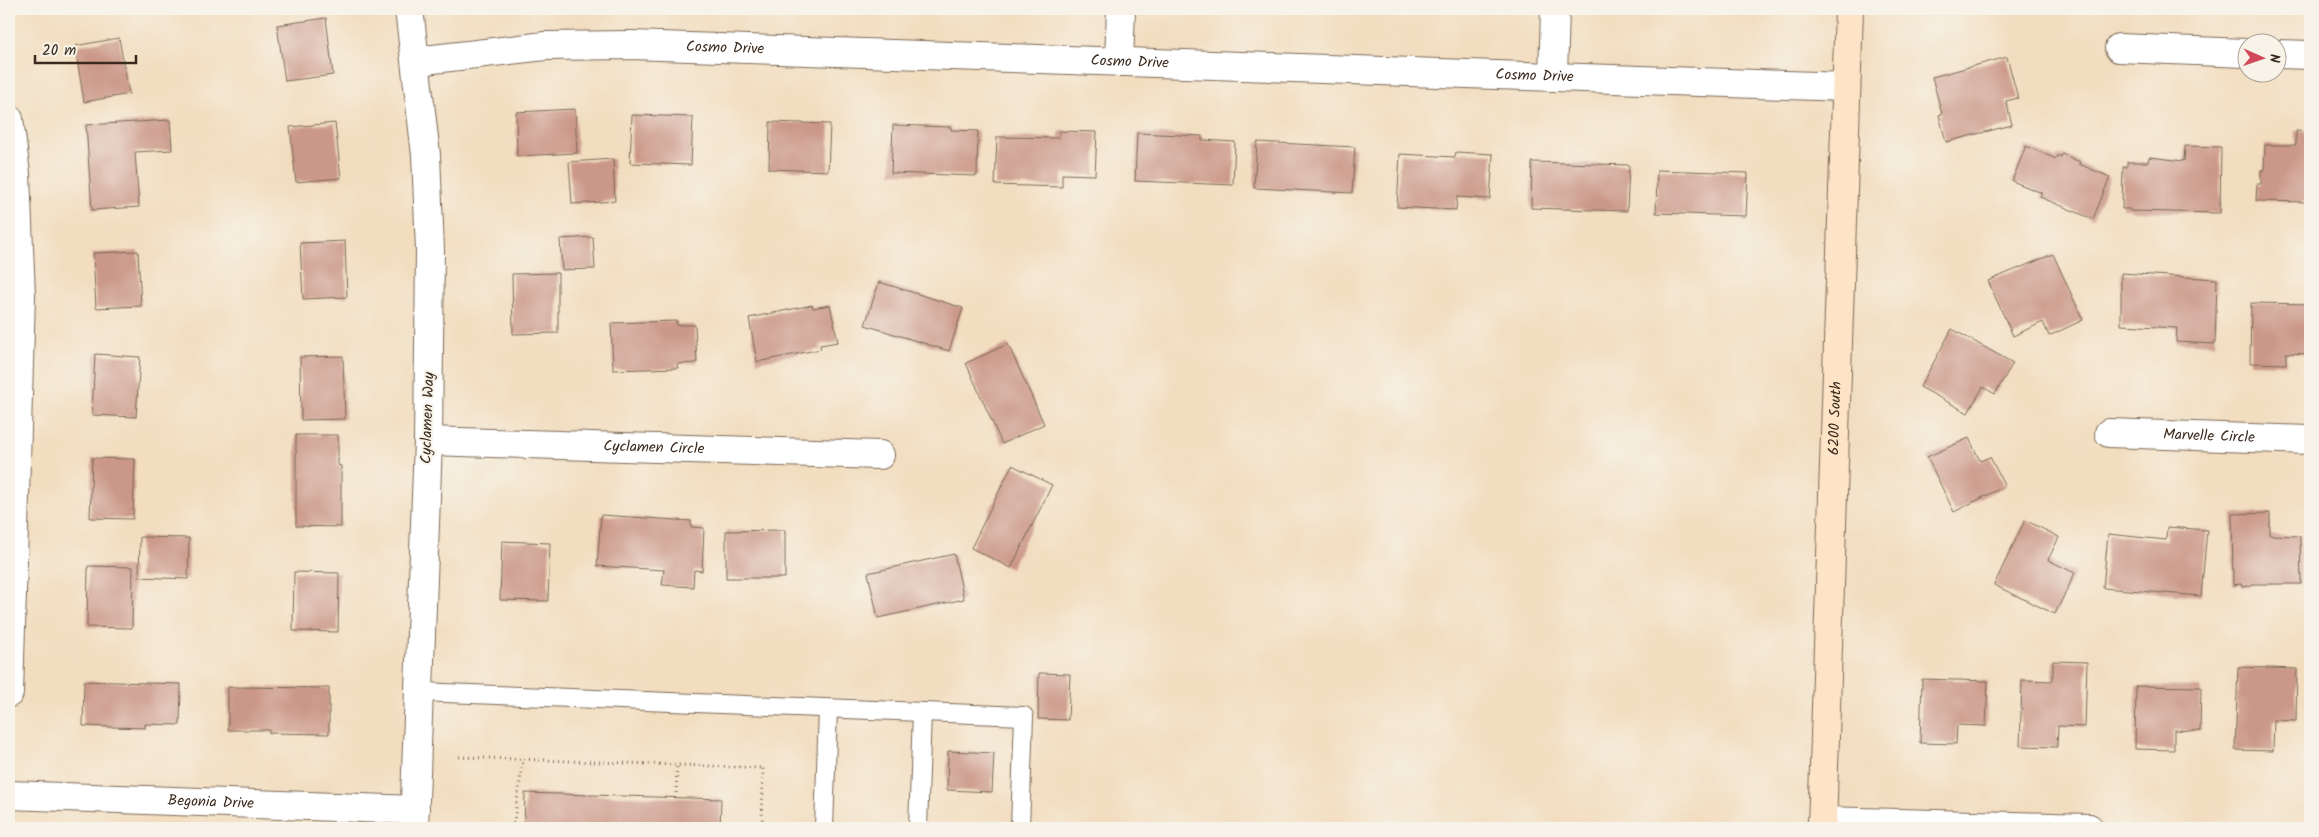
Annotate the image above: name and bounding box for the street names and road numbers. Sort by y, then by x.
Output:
street label: Cosmo Drive [686,35,765,62]
street label: Cosmo Drive [1090,49,1170,76]
street label: Cosmo Drive [1495,63,1574,90]
street label: Cyclamen Way [414,371,442,464]
street label: 6200 South [1822,381,1849,456]
street label: Marvelle Circle [2163,423,2255,450]
street label: Cyclamen Circle [603,434,705,462]
street label: Begonia Drive [167,789,255,816]

